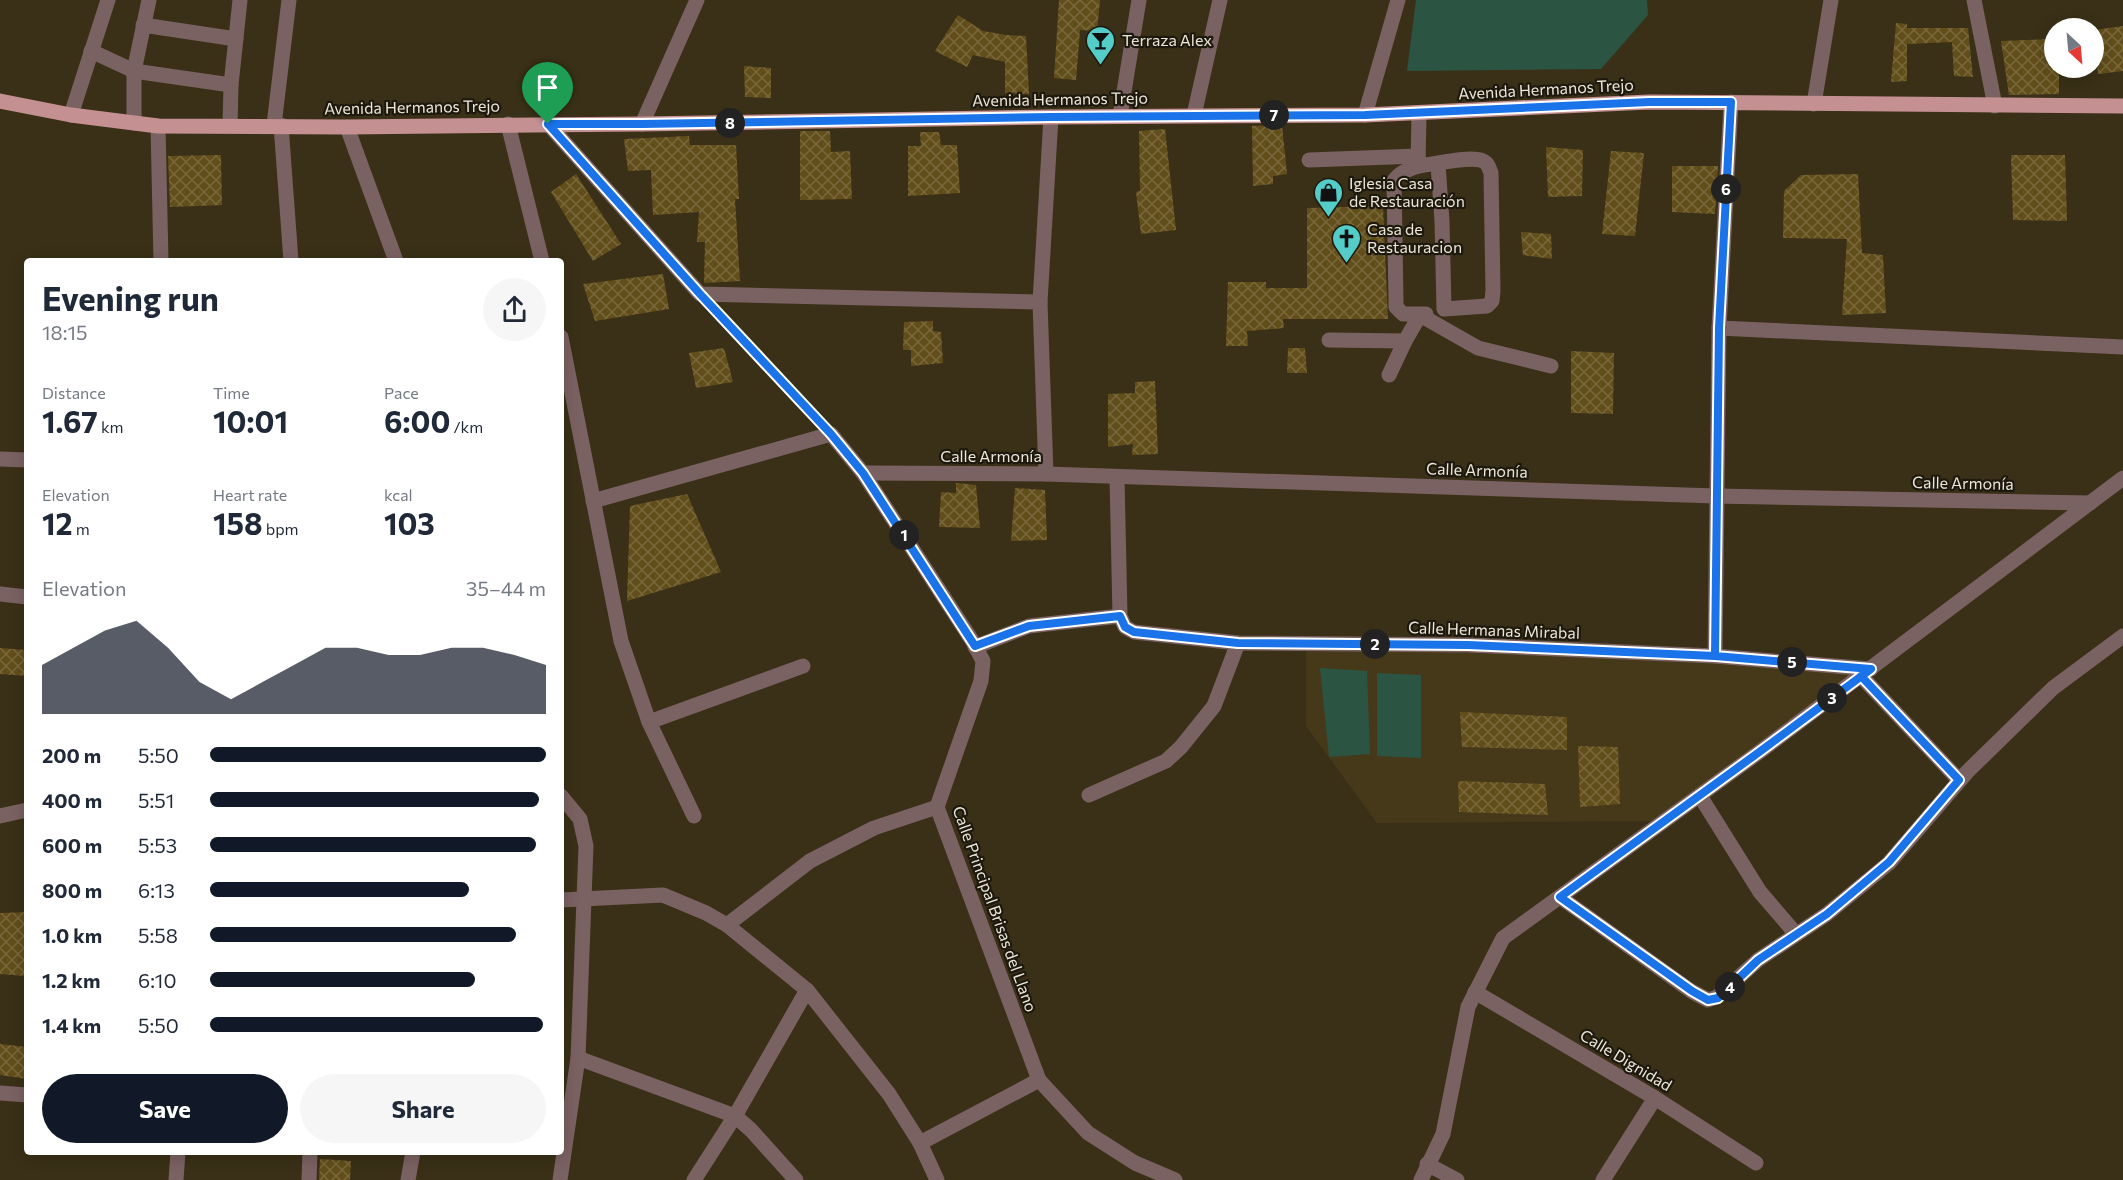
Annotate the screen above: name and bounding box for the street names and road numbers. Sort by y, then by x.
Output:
street label: Avenida Hermanos Trejo [1458,74,1634,103]
street label: Avenida Hermanos Trejo [972,87,1148,110]
street label: Avenida Hermanos Trejo [324,95,500,118]
street label: Calle Armonía [940,446,1042,465]
street label: Calle Armonía [1426,458,1528,481]
street label: Calle Armonía [1912,472,2014,493]
street label: Calle Hermanas Mirabal [1408,617,1580,642]
street label: Calle Principal Brisas del Llano [949,803,1042,1014]
street label: Calle Dignidad [1577,1025,1676,1094]

